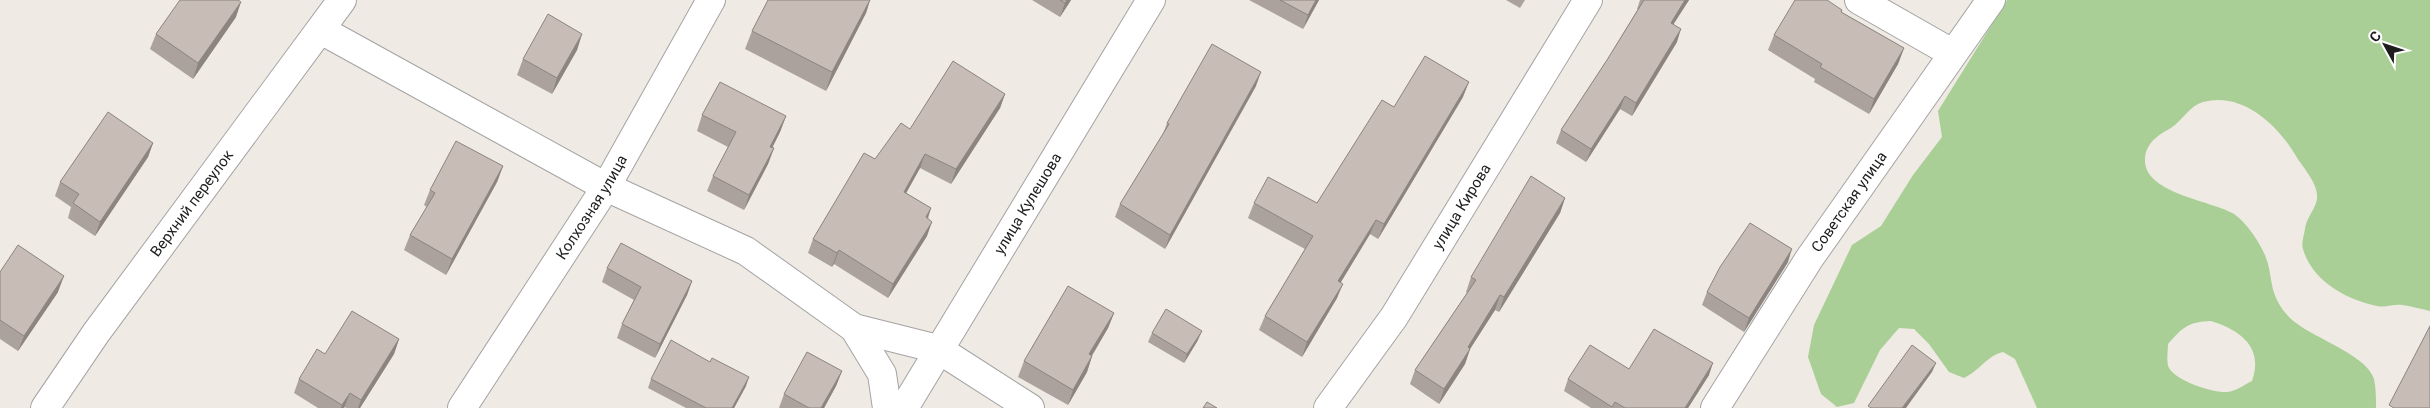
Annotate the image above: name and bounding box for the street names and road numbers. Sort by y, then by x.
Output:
street label: Верхний переулок [147,146,237,260]
street label: Советская улица [1808,148,1891,256]
street label: улица Кулешова [990,150,1065,257]
street label: Колхозная улица [552,152,631,263]
street label: улица Кирова [1429,160,1495,252]

